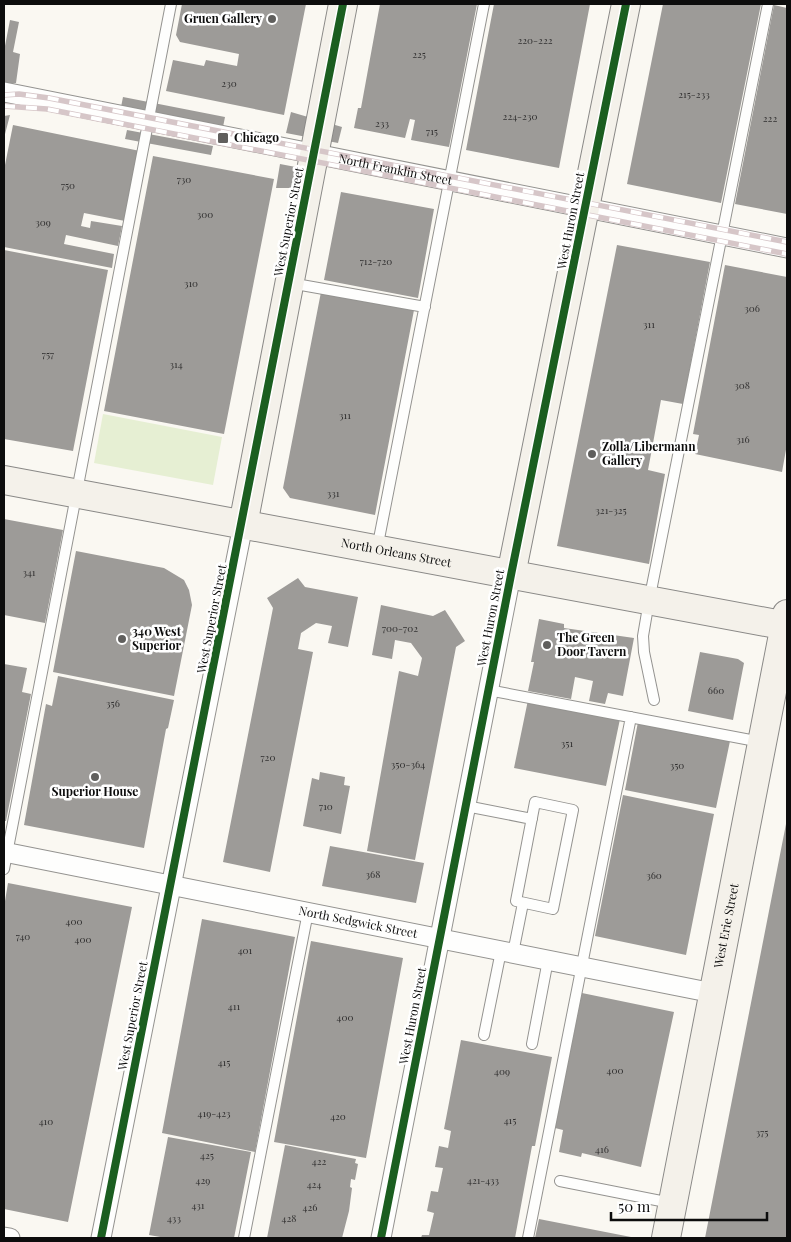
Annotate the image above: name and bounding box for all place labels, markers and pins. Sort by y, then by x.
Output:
place label: Gruen Gallery [184,10,263,26]
marker: Gruen Gallery [266,13,278,25]
place label: Chicago [234,129,279,145]
marker: Chicago [216,131,230,145]
place label: Zolla/Libermann Gallery [602,438,696,468]
marker: Zolla/Libermann Gallery [586,448,598,460]
place label: 340 West Superior [132,623,182,653]
place label: The Green Door Tavern [557,629,627,659]
marker: 340 West Superior [116,633,128,645]
marker: The Green Door Tavern [541,639,553,651]
marker: Superior House [89,771,101,783]
place label: Superior House [52,783,138,799]

